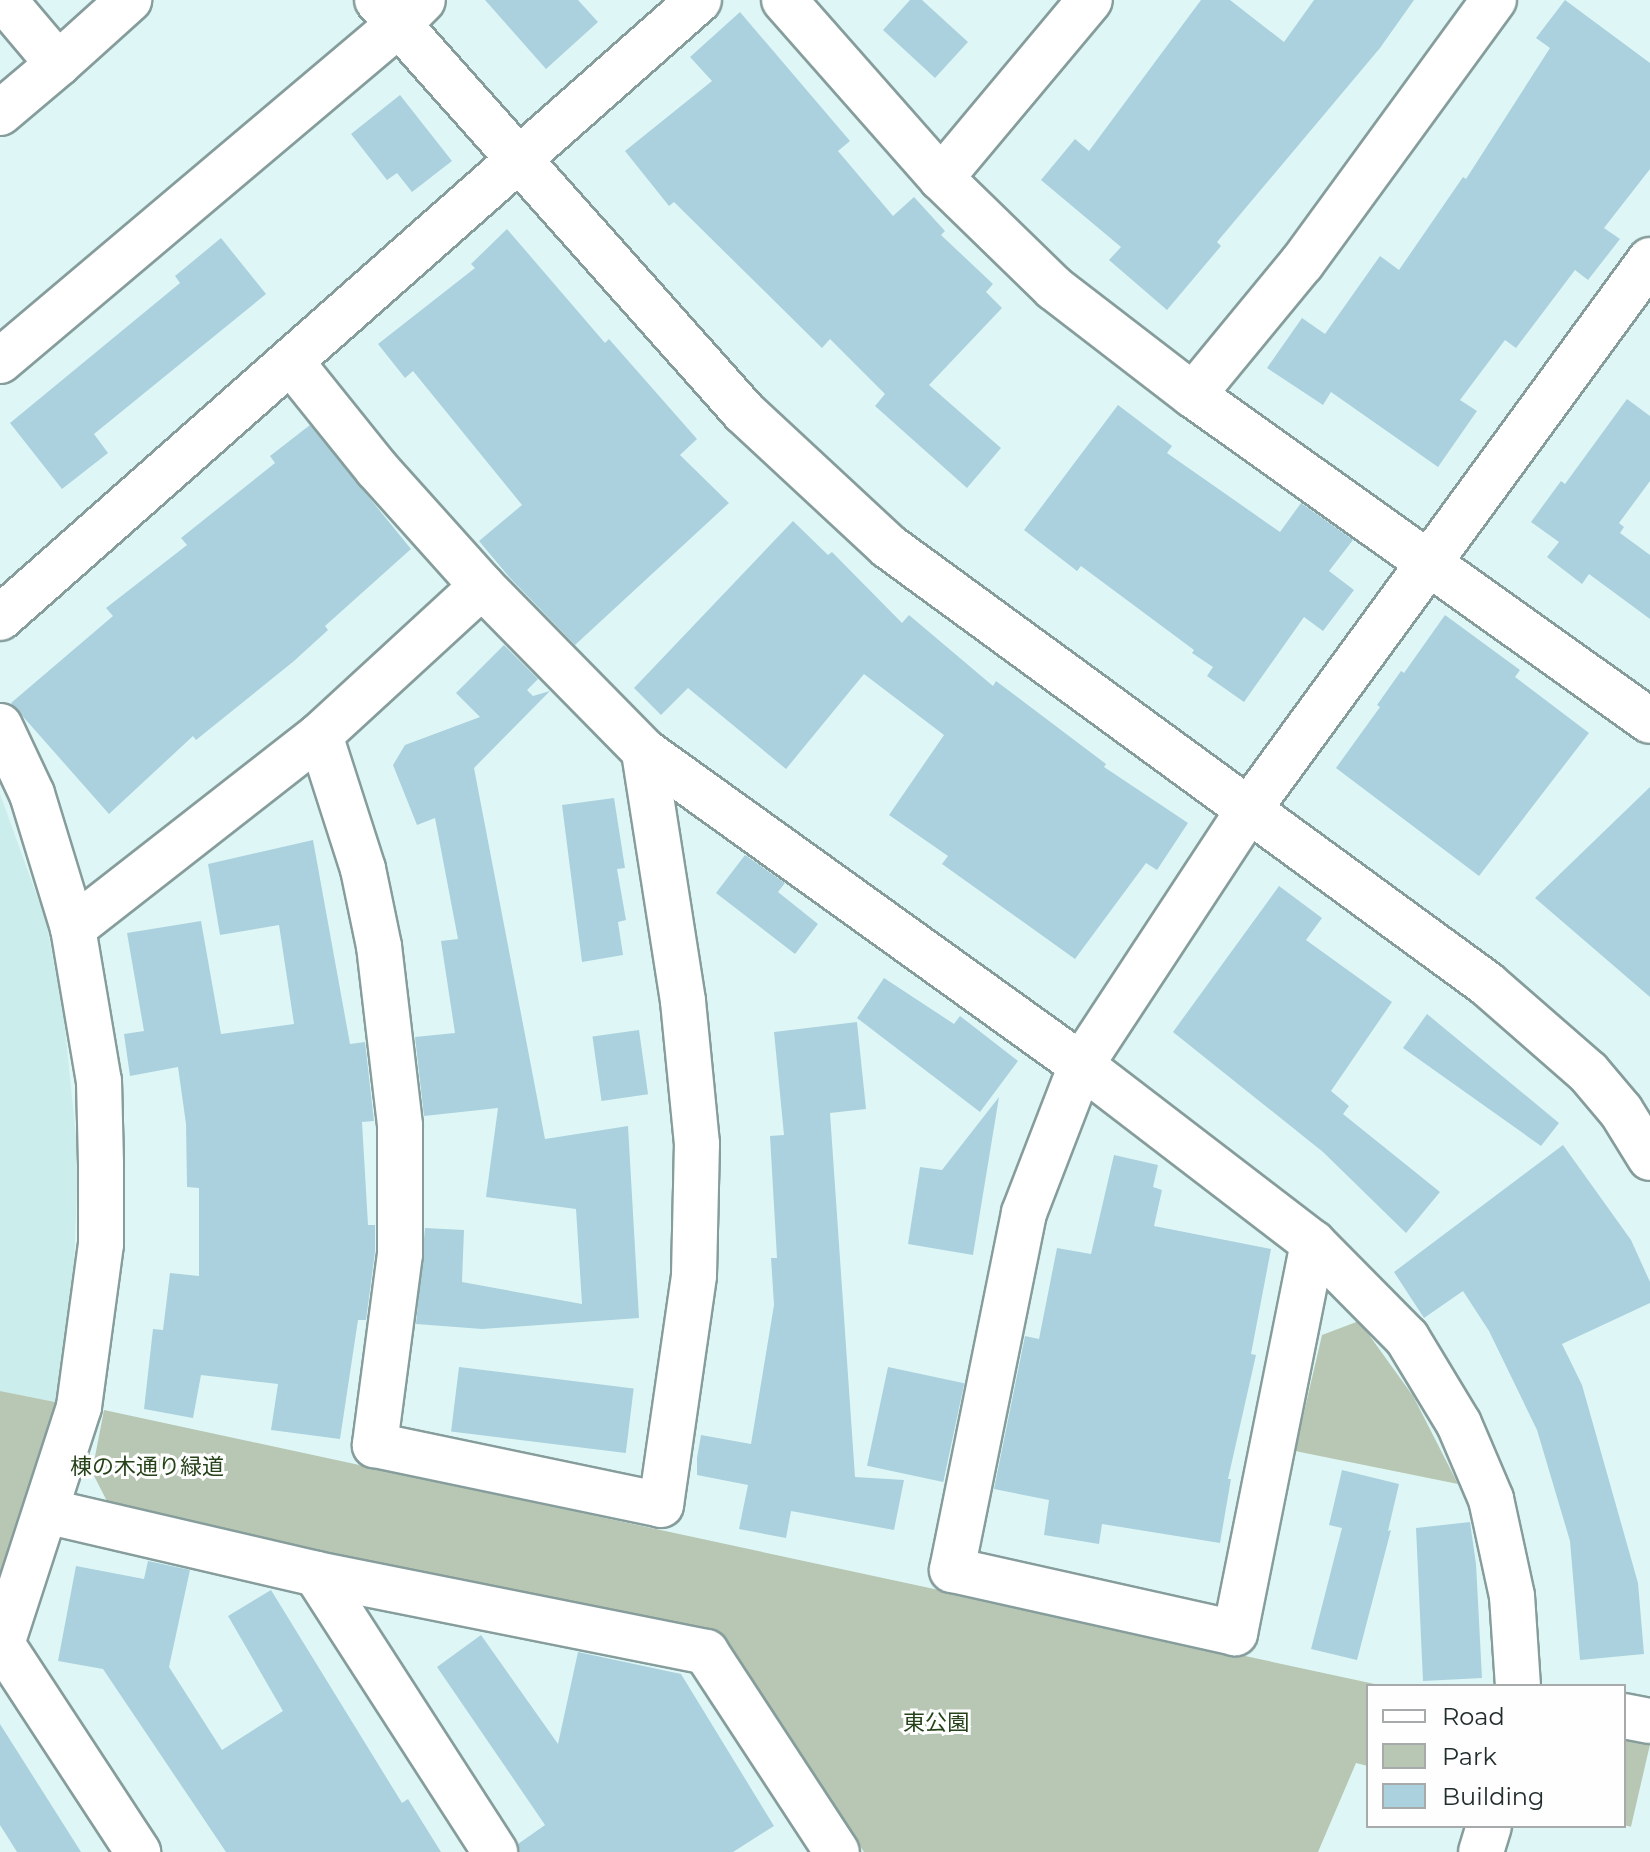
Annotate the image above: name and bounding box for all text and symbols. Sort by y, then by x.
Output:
park label: 棟の木通り緑道 [70,1454,224,1480]
legend [1366,1684,1626,1828]
text: Road [1442,1702,1505,1731]
park label: 東公園 [903,1710,969,1736]
text: Park [1442,1742,1497,1771]
text: Building [1442,1782,1545,1811]

